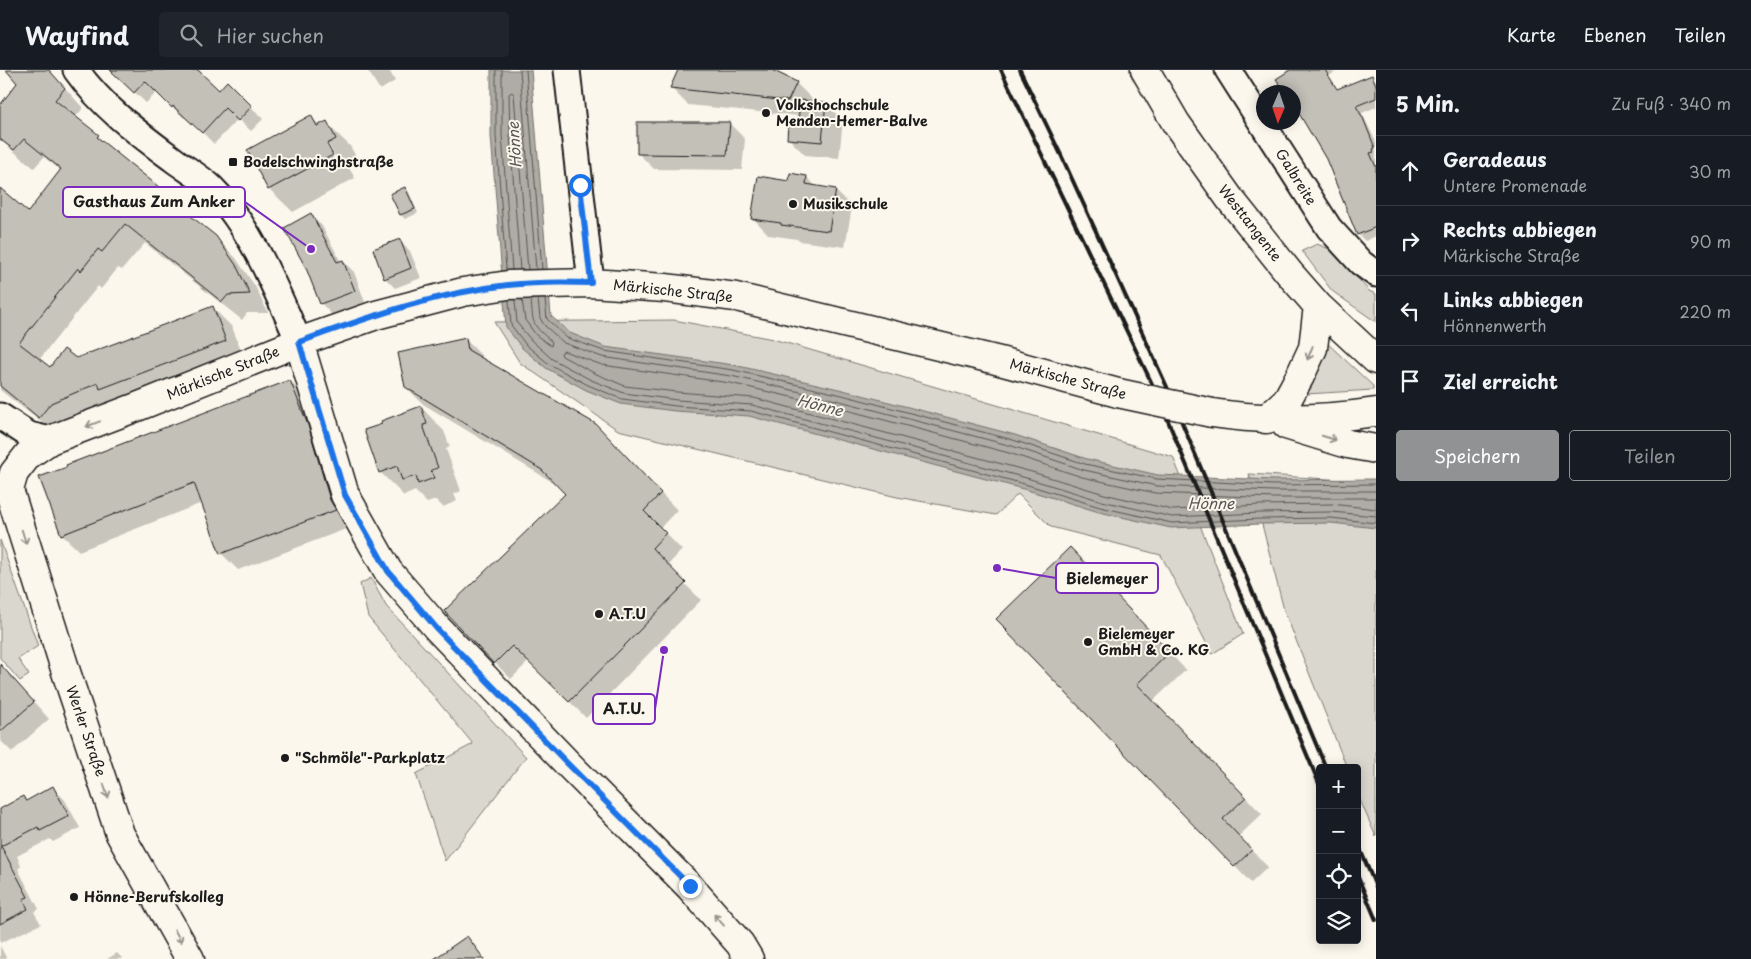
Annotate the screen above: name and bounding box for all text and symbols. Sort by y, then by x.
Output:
search box [159,12,509,57]
text: Wayfind [25,17,129,53]
icon: search [177,21,205,49]
text: Hier suchen [217,21,324,49]
text: Karte [1507,21,1556,48]
text: Ebenen [1584,21,1647,48]
text: Teilen [1675,21,1726,48]
north arrow [1256,85,1301,130]
text: 5 Min. [1396,87,1460,119]
text: Zu Fuß · 340 m [1611,91,1731,115]
place label: Volkshochschule Menden-Hemer-Balve [776,94,928,131]
marker: Volkshochschule Menden-Hemer-Balve [760,107,772,119]
water label: Hönne [500,120,527,169]
street label: Galbreite [1271,144,1322,209]
text: Geradeaus [1443,145,1547,173]
place label: Bodelschwinghstraße [243,151,394,172]
marker: Bodelschwinghstraße [227,156,239,168]
icon: ahead [1396,157,1424,185]
text: 30 m [1689,159,1731,183]
text: Untere Promenade [1443,173,1587,197]
route start [569,174,592,197]
street label: Westtangente [1214,180,1287,266]
callout: Gasthaus Zum Anker [63,187,245,217]
text: Gasthaus Zum Anker [73,189,235,212]
place label: Musikschule [803,193,888,214]
marker: Musikschule [787,198,799,210]
text: Rechts abbiegen [1443,215,1597,243]
icon: right [1396,227,1424,255]
text: 90 m [1690,229,1731,253]
text: Märkische Straße [1443,243,1580,267]
street label: Märkische Straße [612,274,734,307]
text: Links abbiegen [1443,285,1583,313]
icon: left [1396,297,1424,325]
text: 220 m [1680,299,1731,323]
text: Hönnenwerth [1443,313,1547,337]
street label: Märkische Straße [163,340,282,405]
one-way arrow [1305,345,1314,360]
street label: Märkische Straße [1008,353,1129,404]
icon: arrive [1396,367,1424,395]
text: Ziel erreicht [1443,367,1558,395]
water label: Hönne [795,388,846,422]
one-way arrow [86,420,101,429]
button: Speichern [1396,430,1559,481]
button: Teilen [1569,430,1731,481]
one-way arrow [1321,433,1337,443]
water label: Hönne [1188,491,1235,514]
one-way arrow [20,528,29,544]
callout: Bielemeyer [1056,563,1158,593]
text: Bielemeyer [1066,566,1148,589]
place label: A.T.U [609,603,646,624]
marker: A.T.U [593,608,605,620]
place label: Bielemeyer GmbH & Co. KG [1098,623,1210,660]
marker: Bielemeyer GmbH & Co. KG [1082,636,1094,648]
street label: Werler Straße [61,683,112,779]
callout: A.T.U. [593,694,655,724]
text: A.T.U. [603,696,645,719]
place label: "Schmöle"-Parkplatz [295,747,445,768]
marker: "Schmöle"-Parkplatz [279,752,291,764]
map controls [1316,764,1361,944]
button: + [1316,764,1361,809]
one-way arrow [102,783,111,798]
button: − [1316,809,1361,854]
button: locate [1316,854,1361,899]
route end [679,875,702,898]
place label: Hönne-Berufskolleg [84,886,224,907]
marker: Hönne-Berufskolleg [68,891,80,903]
button: layers [1316,899,1361,944]
one-way arrow [713,914,725,927]
one-way arrow [173,929,183,943]

